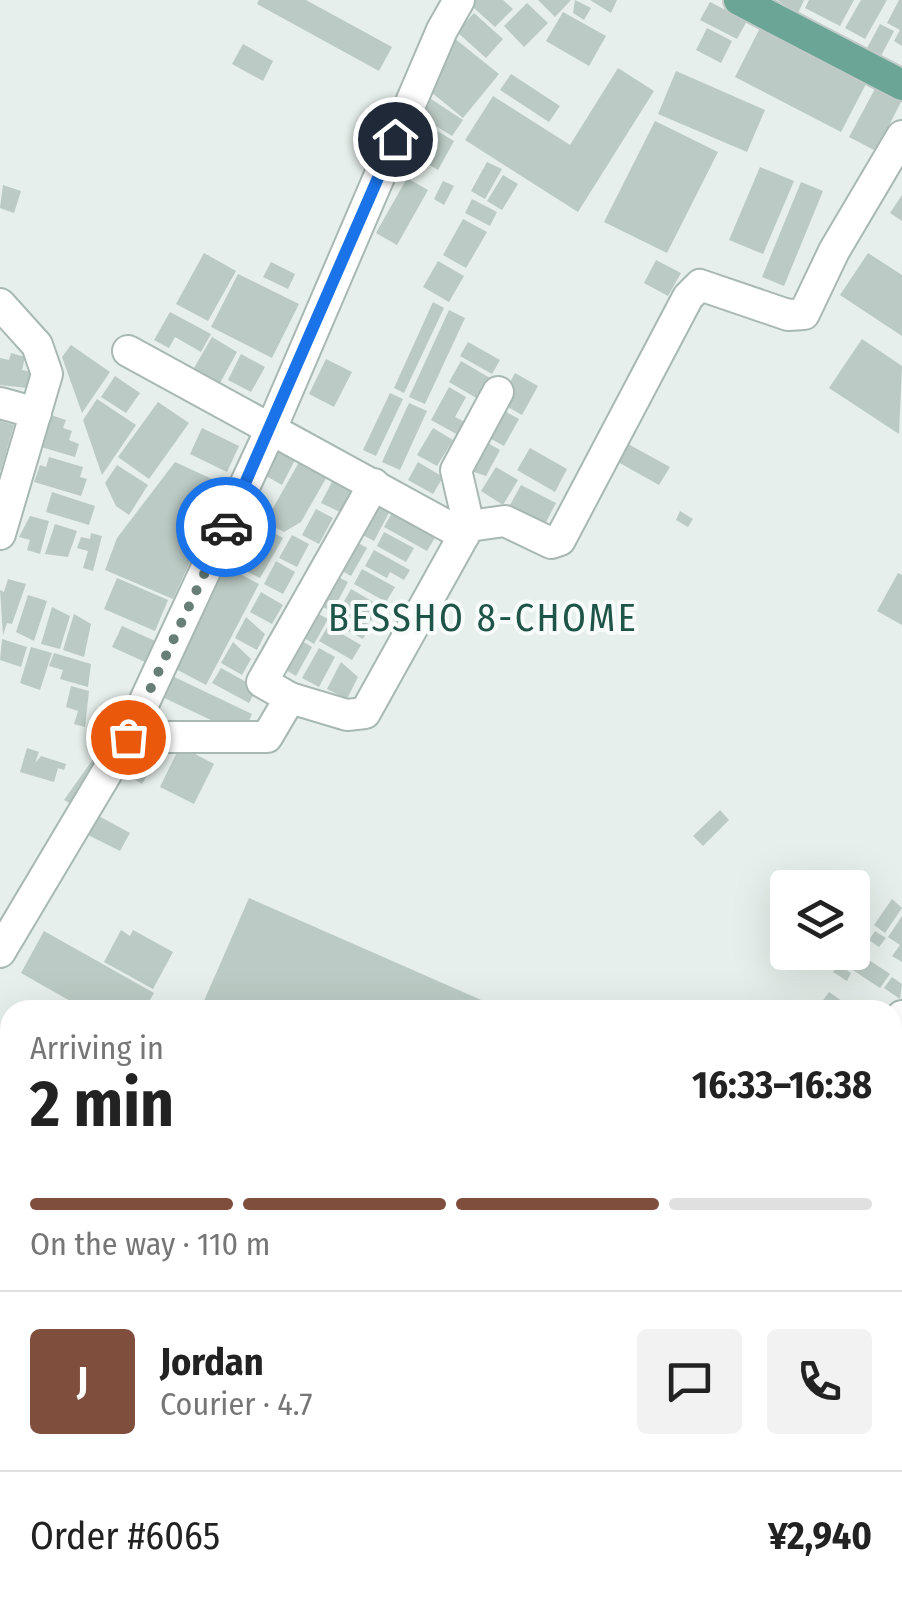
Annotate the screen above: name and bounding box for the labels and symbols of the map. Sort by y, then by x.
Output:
pin [353,97,438,182]
courier [176,477,276,577]
district label: BESSHO 8-CHOME [328,595,638,641]
pin [86,695,171,780]

